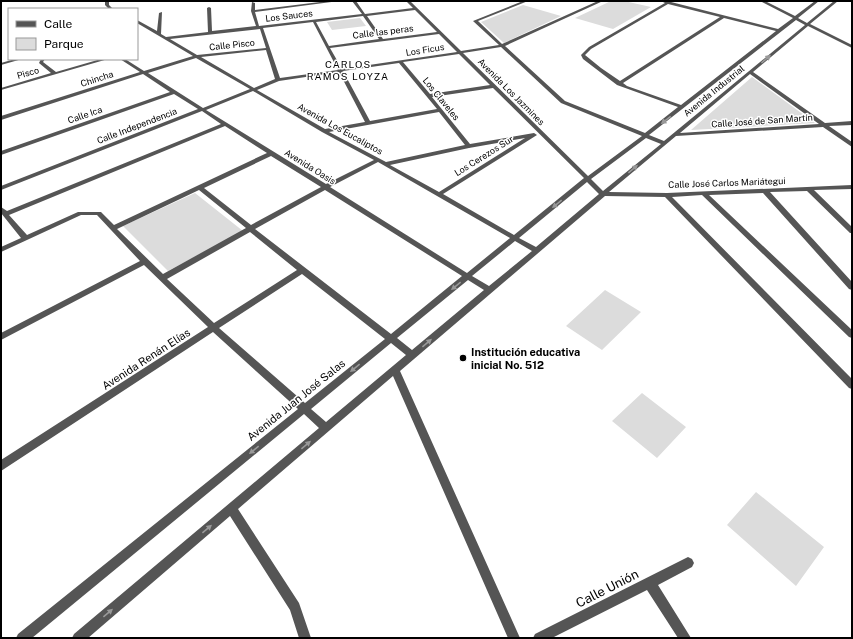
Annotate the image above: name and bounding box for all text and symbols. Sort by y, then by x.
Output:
street label: Los Sauces [265,7,314,24]
legend [8,8,138,60]
text: Calle [44,17,73,31]
street label: Calle las peras [352,22,414,41]
text: Parque [44,37,84,51]
street label: Calle Pisco [209,37,255,52]
street label: Los Ficus [405,41,445,58]
one-way arrow [760,55,771,64]
street label: Avenida Los Jazmines [476,56,547,128]
district label: CARLOS RAMOS LOYZA [307,58,389,82]
street label: Avenida Industrial [681,63,747,119]
street label: Pisco [16,64,40,81]
street label: Chincha [79,68,115,89]
street label: Los Claveles [421,75,462,123]
street label: Avenida Los Eucaliptos [296,101,385,157]
street label: Calle Ica [66,104,104,126]
street label: Calle Independencia [95,105,178,146]
street label: Calle José de San Martín [711,111,813,130]
one-way arrow [661,115,672,124]
street label: Los Cerezos Sur [452,133,516,178]
street label: Avenida Oasis [283,147,338,187]
one-way arrow [628,164,638,173]
street label: Calle José Carlos Mariátegui [668,175,786,190]
one-way arrow [551,199,562,208]
one-way arrow [450,281,461,290]
street label: Avenida Renán Elías [100,326,193,392]
one-way arrow [422,338,432,347]
place label: Institución educativa inicial No. 512 [471,346,580,371]
marker: Institución educativa inicial No. 512 [458,353,468,363]
street label: Avenida Juan José Salas [245,357,348,443]
one-way arrow [349,363,360,372]
one-way arrow [301,440,312,449]
one-way arrow [248,445,259,454]
one-way arrow [202,524,213,533]
street label: Calle Unión [573,566,641,611]
one-way arrow [103,608,113,617]

